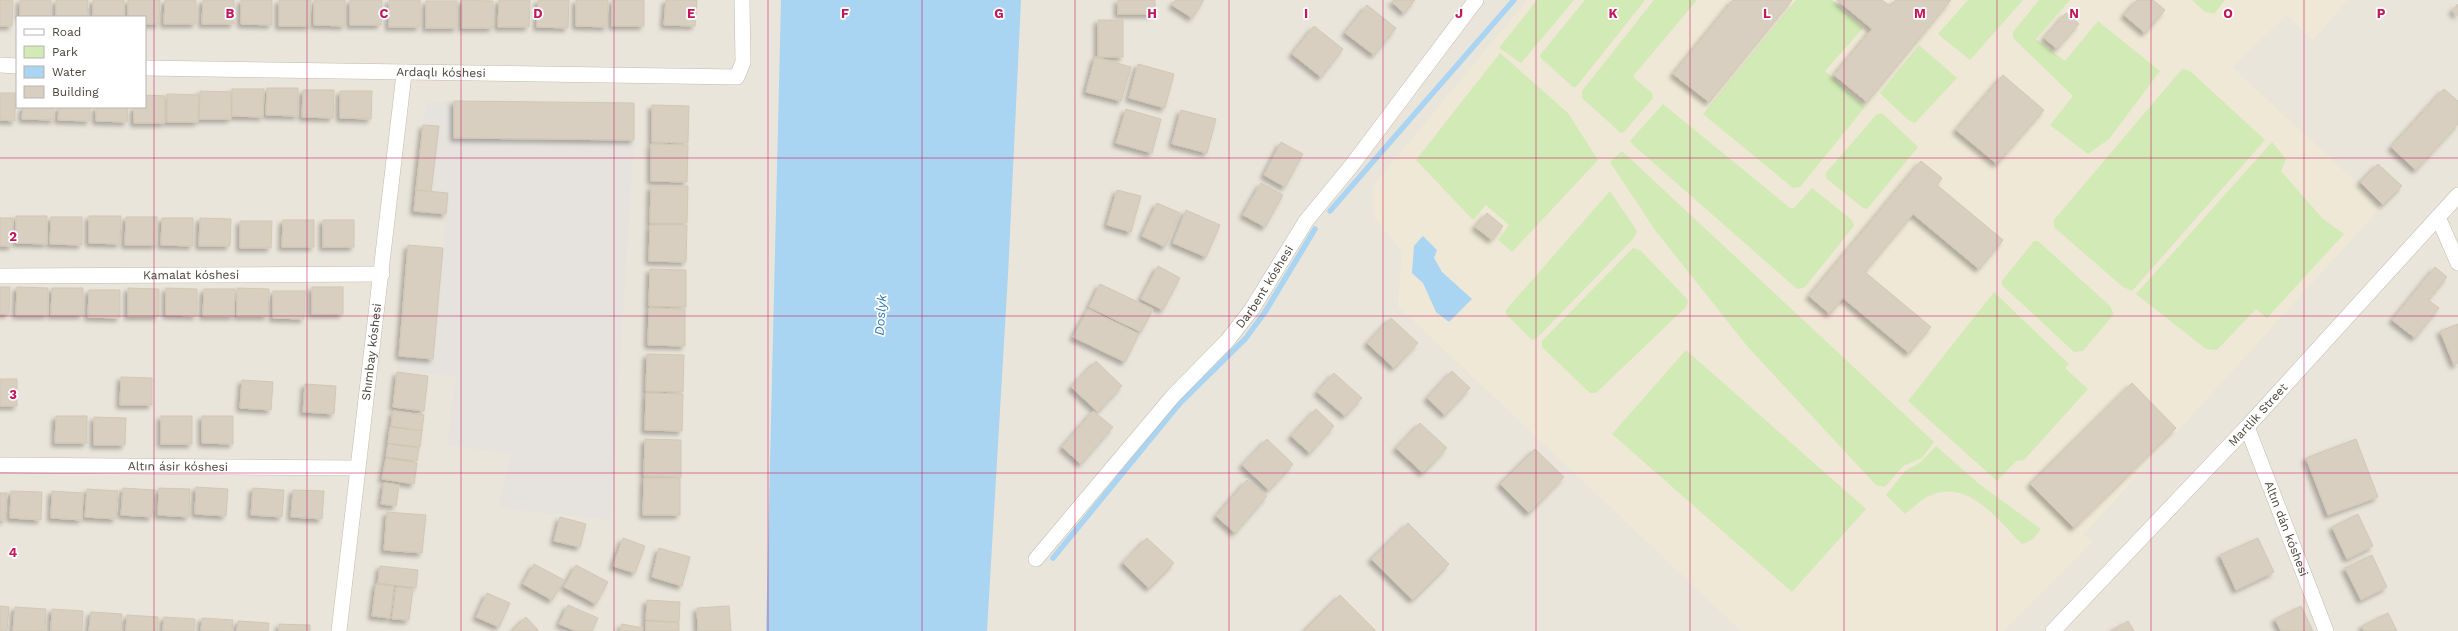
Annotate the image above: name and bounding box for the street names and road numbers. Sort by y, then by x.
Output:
street label: Ardaqlı kóshesi [396,65,486,80]
street label: Darbent kóshesi [1233,243,1296,331]
street label: Kamalat kóshesi [143,268,239,282]
street label: Shımbay kóshesi [359,303,384,401]
street label: Martlik Street [2226,380,2290,449]
street label: Altın ásir kóshesi [128,459,228,474]
street label: Altın dán kóshesi [2262,479,2311,578]

